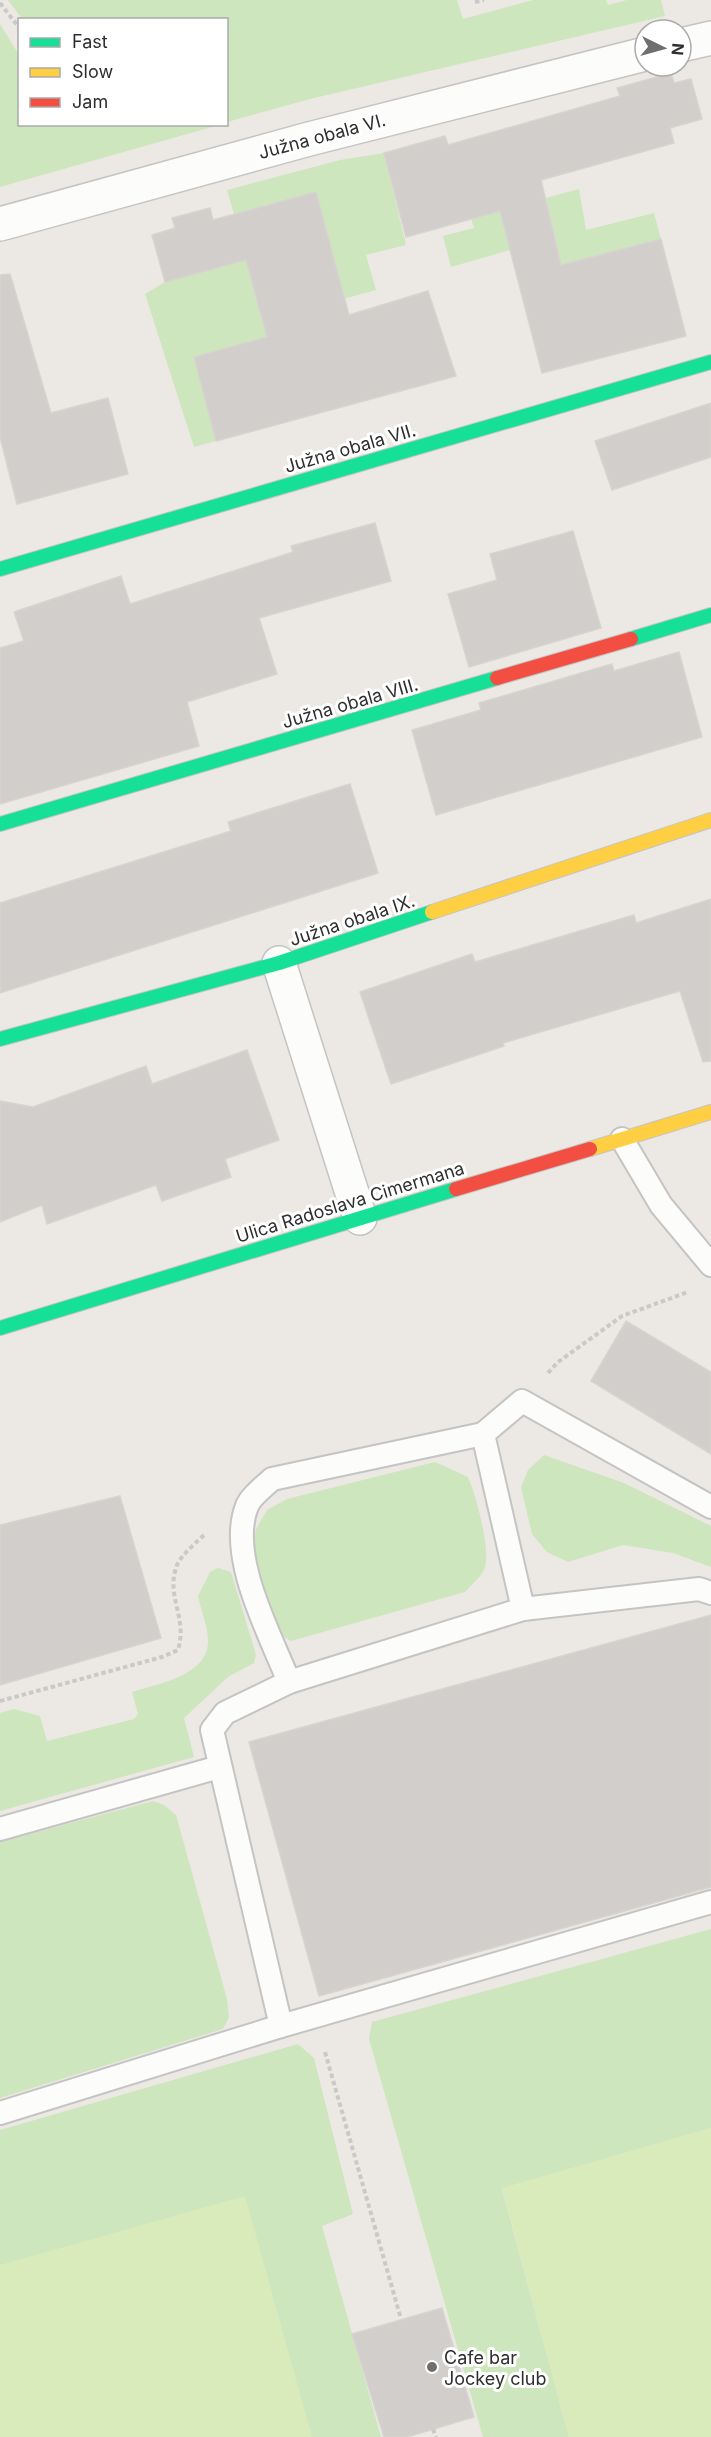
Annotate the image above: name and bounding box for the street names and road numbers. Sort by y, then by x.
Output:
street label: Južna obala VI. [256,109,388,163]
street label: Južna obala VII. [282,419,418,477]
street label: Južna obala VIII. [280,674,420,732]
street label: Južna obala IX. [287,890,417,950]
street label: Ulica Radoslava Cimermana [233,1157,467,1247]

